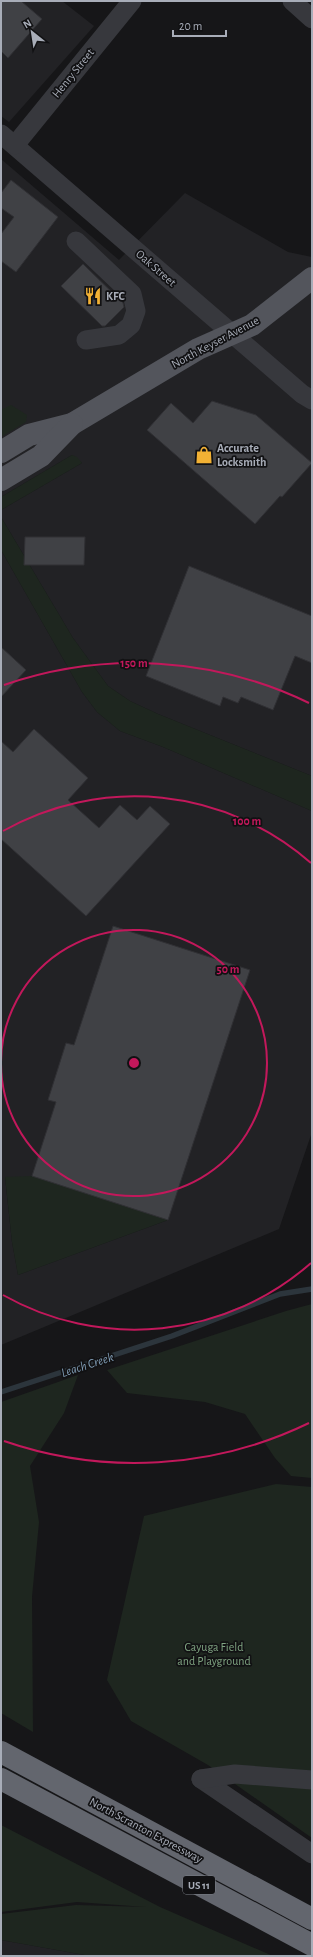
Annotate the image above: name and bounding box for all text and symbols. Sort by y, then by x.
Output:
north arrow [12,12,52,52]
scale bar [173,12,226,38]
text: N [21,17,33,30]
text: 20 m [179,20,202,32]
street label: Henry Street [50,46,97,100]
street label: Oak Street [134,247,179,289]
restaurant icon: KFC [83,286,103,306]
place label: KFC [106,290,125,302]
street label: North Keyser Avenue [169,314,261,371]
place label: Accurate Locksmith [217,442,266,468]
shop icon: Accurate Locksmith [194,445,214,465]
text: 150 m [120,657,148,669]
text: 100 m [233,815,261,827]
text: 50 m [217,963,240,975]
centre of rings [127,1056,141,1070]
water label: Leach Creek [60,1351,115,1380]
park label: Cayuga Field and Playground [177,1641,251,1668]
street label: North Scranton Expressway [87,1795,205,1866]
road number: US 11 [183,1876,215,1894]

